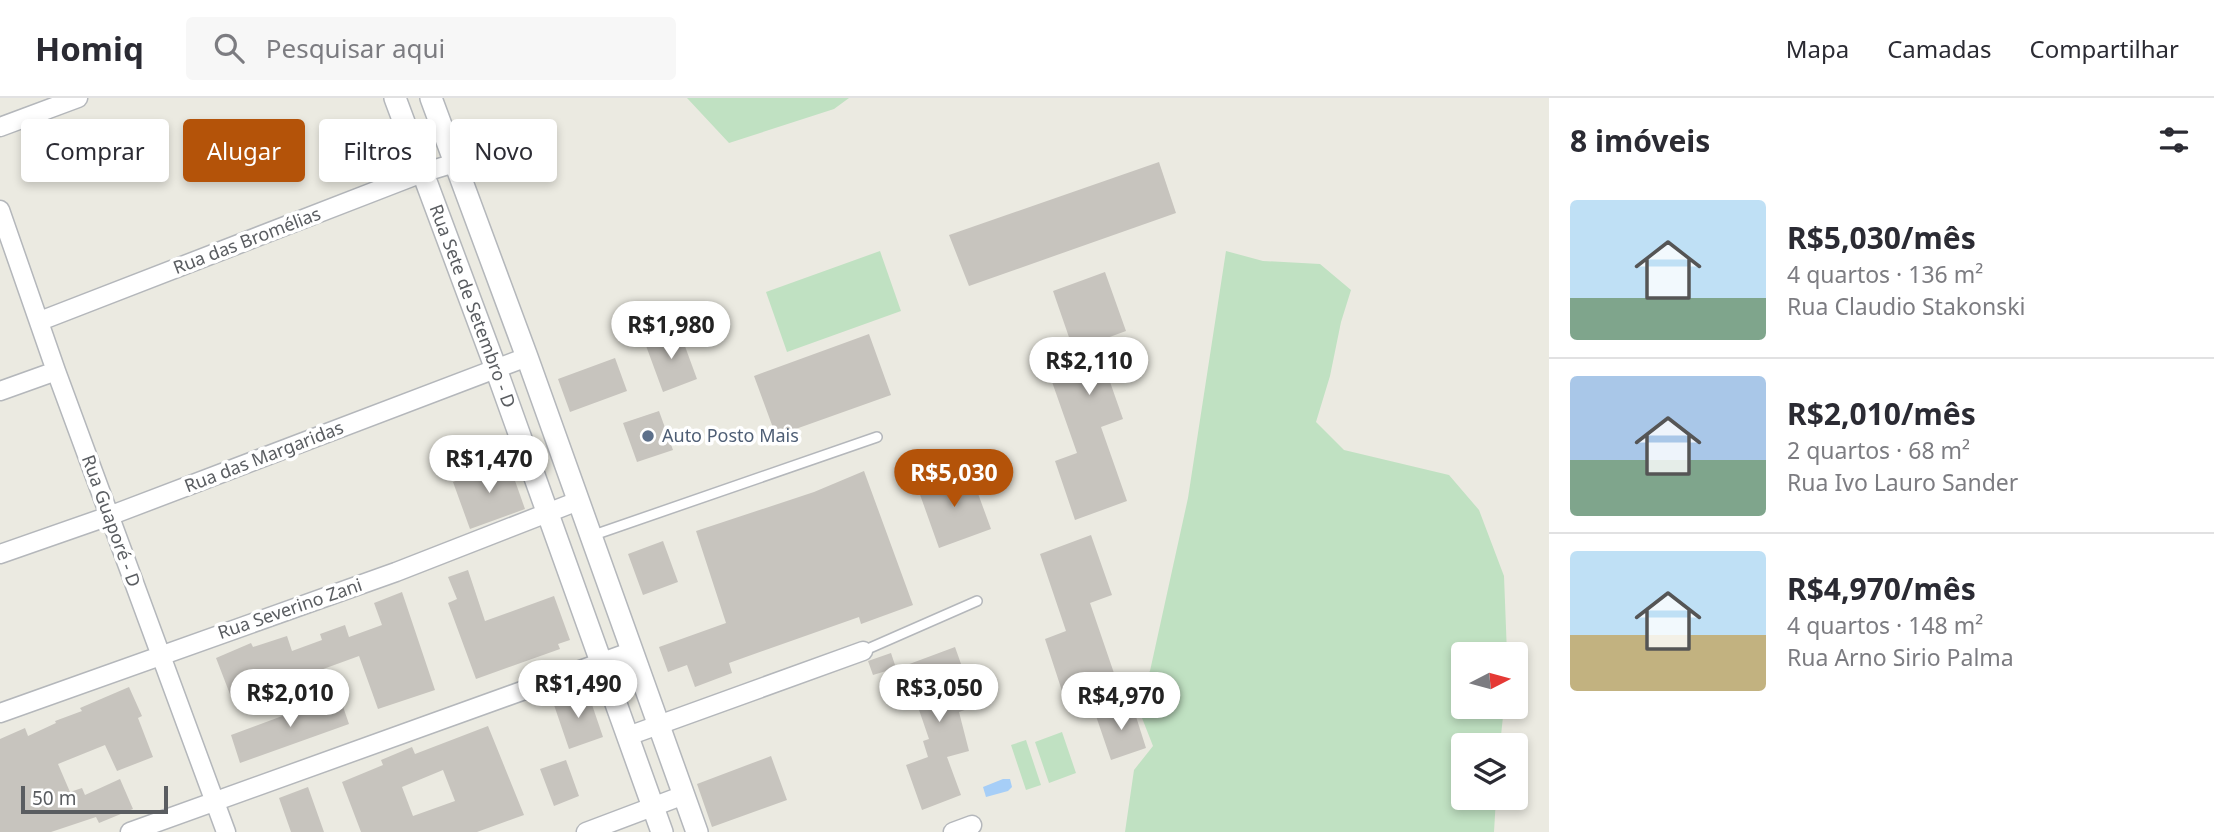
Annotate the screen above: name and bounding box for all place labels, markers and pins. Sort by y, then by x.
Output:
pin: R$1,980 [606,302,736,361]
pin: R$2,110 [1024,338,1154,397]
place label: Auto Posto Mais [662,423,799,447]
marker: Auto Posto Mais [640,428,656,444]
pin: R$1,470 [424,436,554,495]
pin: R$5,030 [889,450,1019,509]
pin: R$1,490 [513,660,643,720]
pin: R$3,050 [874,664,1004,724]
pin: R$2,010 [225,670,355,729]
pin: R$4,970 [1056,672,1186,732]

